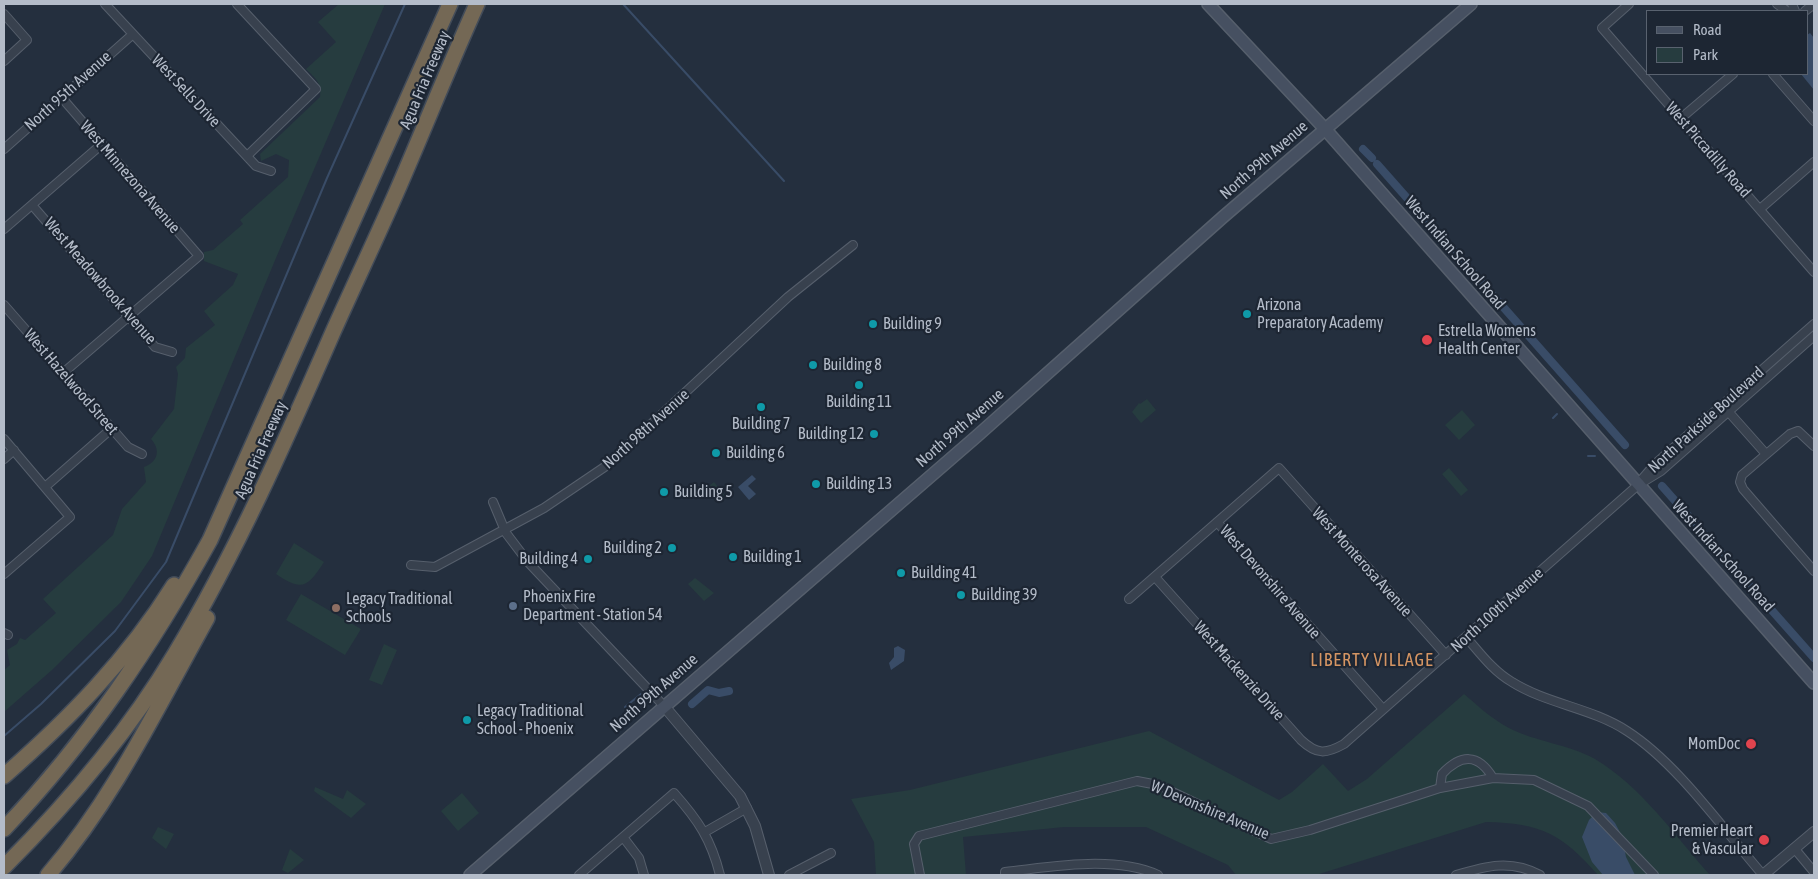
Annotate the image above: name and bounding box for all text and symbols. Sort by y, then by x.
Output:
legend [1646,10,1808,75]
text: Road [1693,21,1722,38]
street label: Agua Fria Freeway [396,28,454,132]
text: Park [1693,46,1718,63]
street label: North 95th Avenue [21,47,115,135]
street label: West Sells Drive [148,51,224,131]
street label: West Piccadilly Road [1661,98,1755,202]
street label: West Minnezona Avenue [76,117,184,237]
street label: North 99th Avenue [1216,117,1312,203]
street label: West Indian School Road [1401,192,1509,314]
street label: West Meadowbrook Avenue [40,214,160,348]
place label: Arizona Preparatory Academy [1257,295,1383,333]
marker: Arizona Preparatory Academy [1241,308,1253,320]
place label: Building 9 [883,314,942,334]
marker: Building 9 [867,318,879,330]
place label: Estrella Womens Health Center [1438,321,1536,359]
street label: West Hazelwood Street [20,325,122,439]
marker: Estrella Womens Health Center [1420,333,1434,347]
place label: Building 8 [823,355,882,375]
marker: Building 8 [807,359,819,371]
street label: North Parkside Boulevard [1644,363,1768,477]
marker: Building 11 [853,379,865,391]
street label: North 98th Avenue [599,385,693,473]
street label: North 99th Avenue [912,385,1008,471]
place label: Building 11 [826,392,892,412]
street label: Agua Fria Freeway [231,398,291,502]
marker: Building 7 [755,401,767,413]
place label: Building 7 [732,414,790,434]
place label: Building 12 [798,424,864,444]
marker: Building 12 [868,428,880,440]
place label: Building 6 [726,443,785,463]
marker: Building 6 [710,447,722,459]
place label: Building 13 [826,474,892,494]
marker: Building 13 [810,478,822,490]
place label: Building 5 [674,482,733,502]
marker: Building 5 [658,486,670,498]
street label: West Indian School Road [1668,496,1778,616]
street label: West Monterosa Avenue [1308,503,1416,621]
street label: West Devonshire Avenue [1215,521,1325,643]
place label: Building 2 [603,538,662,558]
marker: Building 2 [666,542,678,554]
place label: Building 1 [743,547,802,567]
place label: Building 4 [519,549,578,569]
marker: Building 1 [727,551,739,563]
marker: Building 4 [582,553,594,565]
place label: Building 41 [911,563,977,583]
street label: North 100th Avenue [1447,564,1547,656]
marker: Building 41 [895,567,907,579]
place label: Building 39 [971,585,1037,605]
place label: Phoenix Fire Department - Station 54 [523,587,663,625]
place label: Legacy Traditional Schools [346,589,453,627]
marker: Building 39 [955,589,967,601]
marker: Phoenix Fire Department - Station 54 [507,600,519,612]
marker: Legacy Traditional Schools [330,602,342,614]
street label: West Mackenzie Drive [1190,618,1288,724]
district label: LIBERTY VILLAGE [1308,649,1436,671]
street label: North 99th Avenue [606,650,702,736]
place label: Legacy Traditional School - Phoenix [477,701,584,739]
marker: Legacy Traditional School - Phoenix [461,714,473,726]
place label: MomDoc [1688,734,1740,754]
marker: MomDoc [1744,737,1758,751]
street label: W Devonshire Avenue [1148,776,1272,844]
place label: Premier Heart & Vascular [1671,821,1753,859]
marker: Premier Heart & Vascular [1757,833,1771,847]

